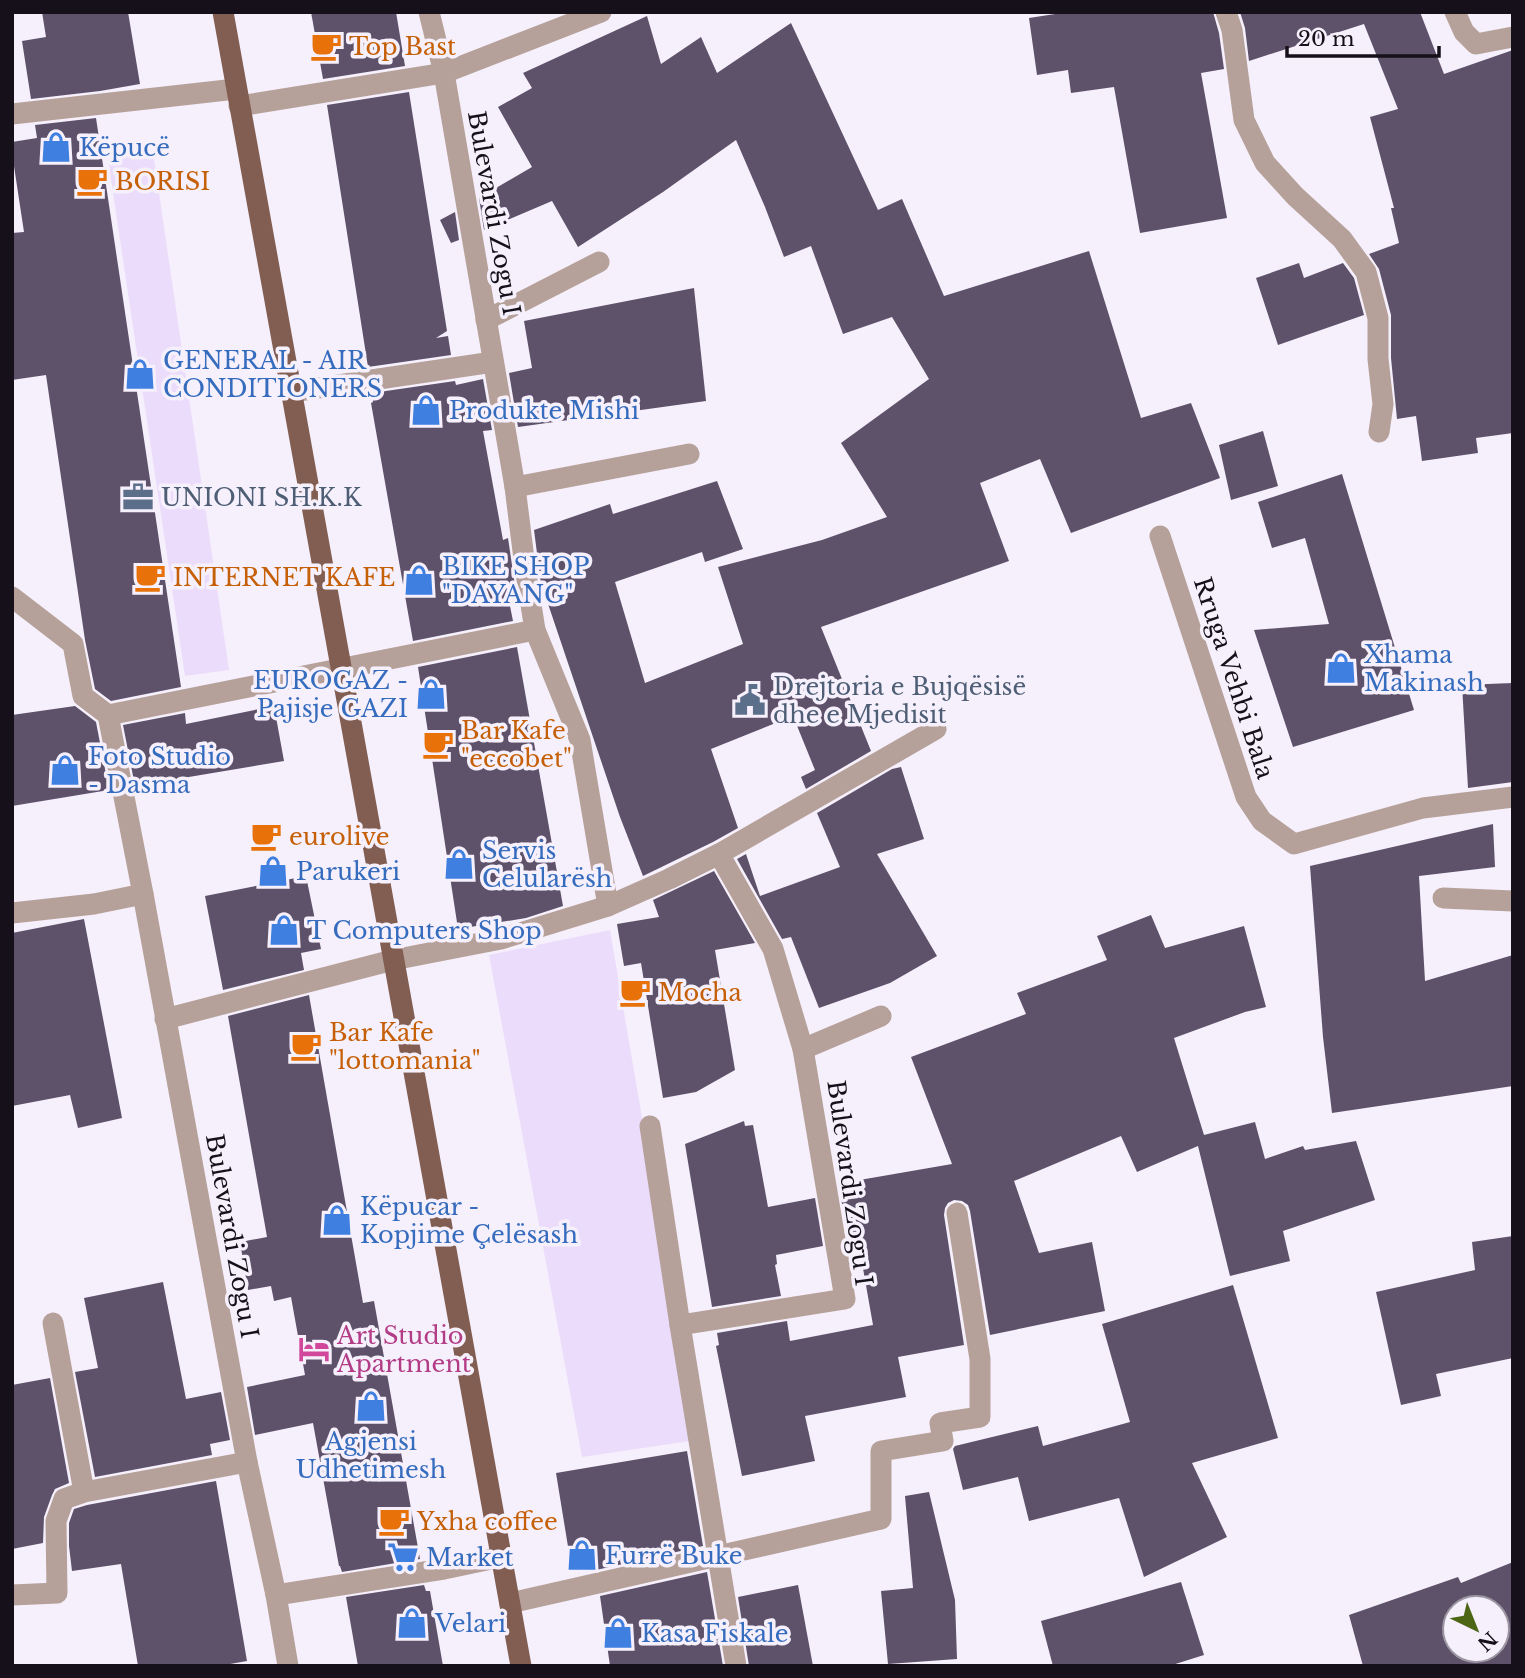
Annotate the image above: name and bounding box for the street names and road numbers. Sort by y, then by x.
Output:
street label: Bulevardi Zogu I [462,108,526,318]
street label: Rruga Vehbi Bala [1188,573,1281,783]
street label: Bulevardi Zogu I [821,1078,879,1288]
street label: Bulevardi Zogu I [200,1131,264,1341]

